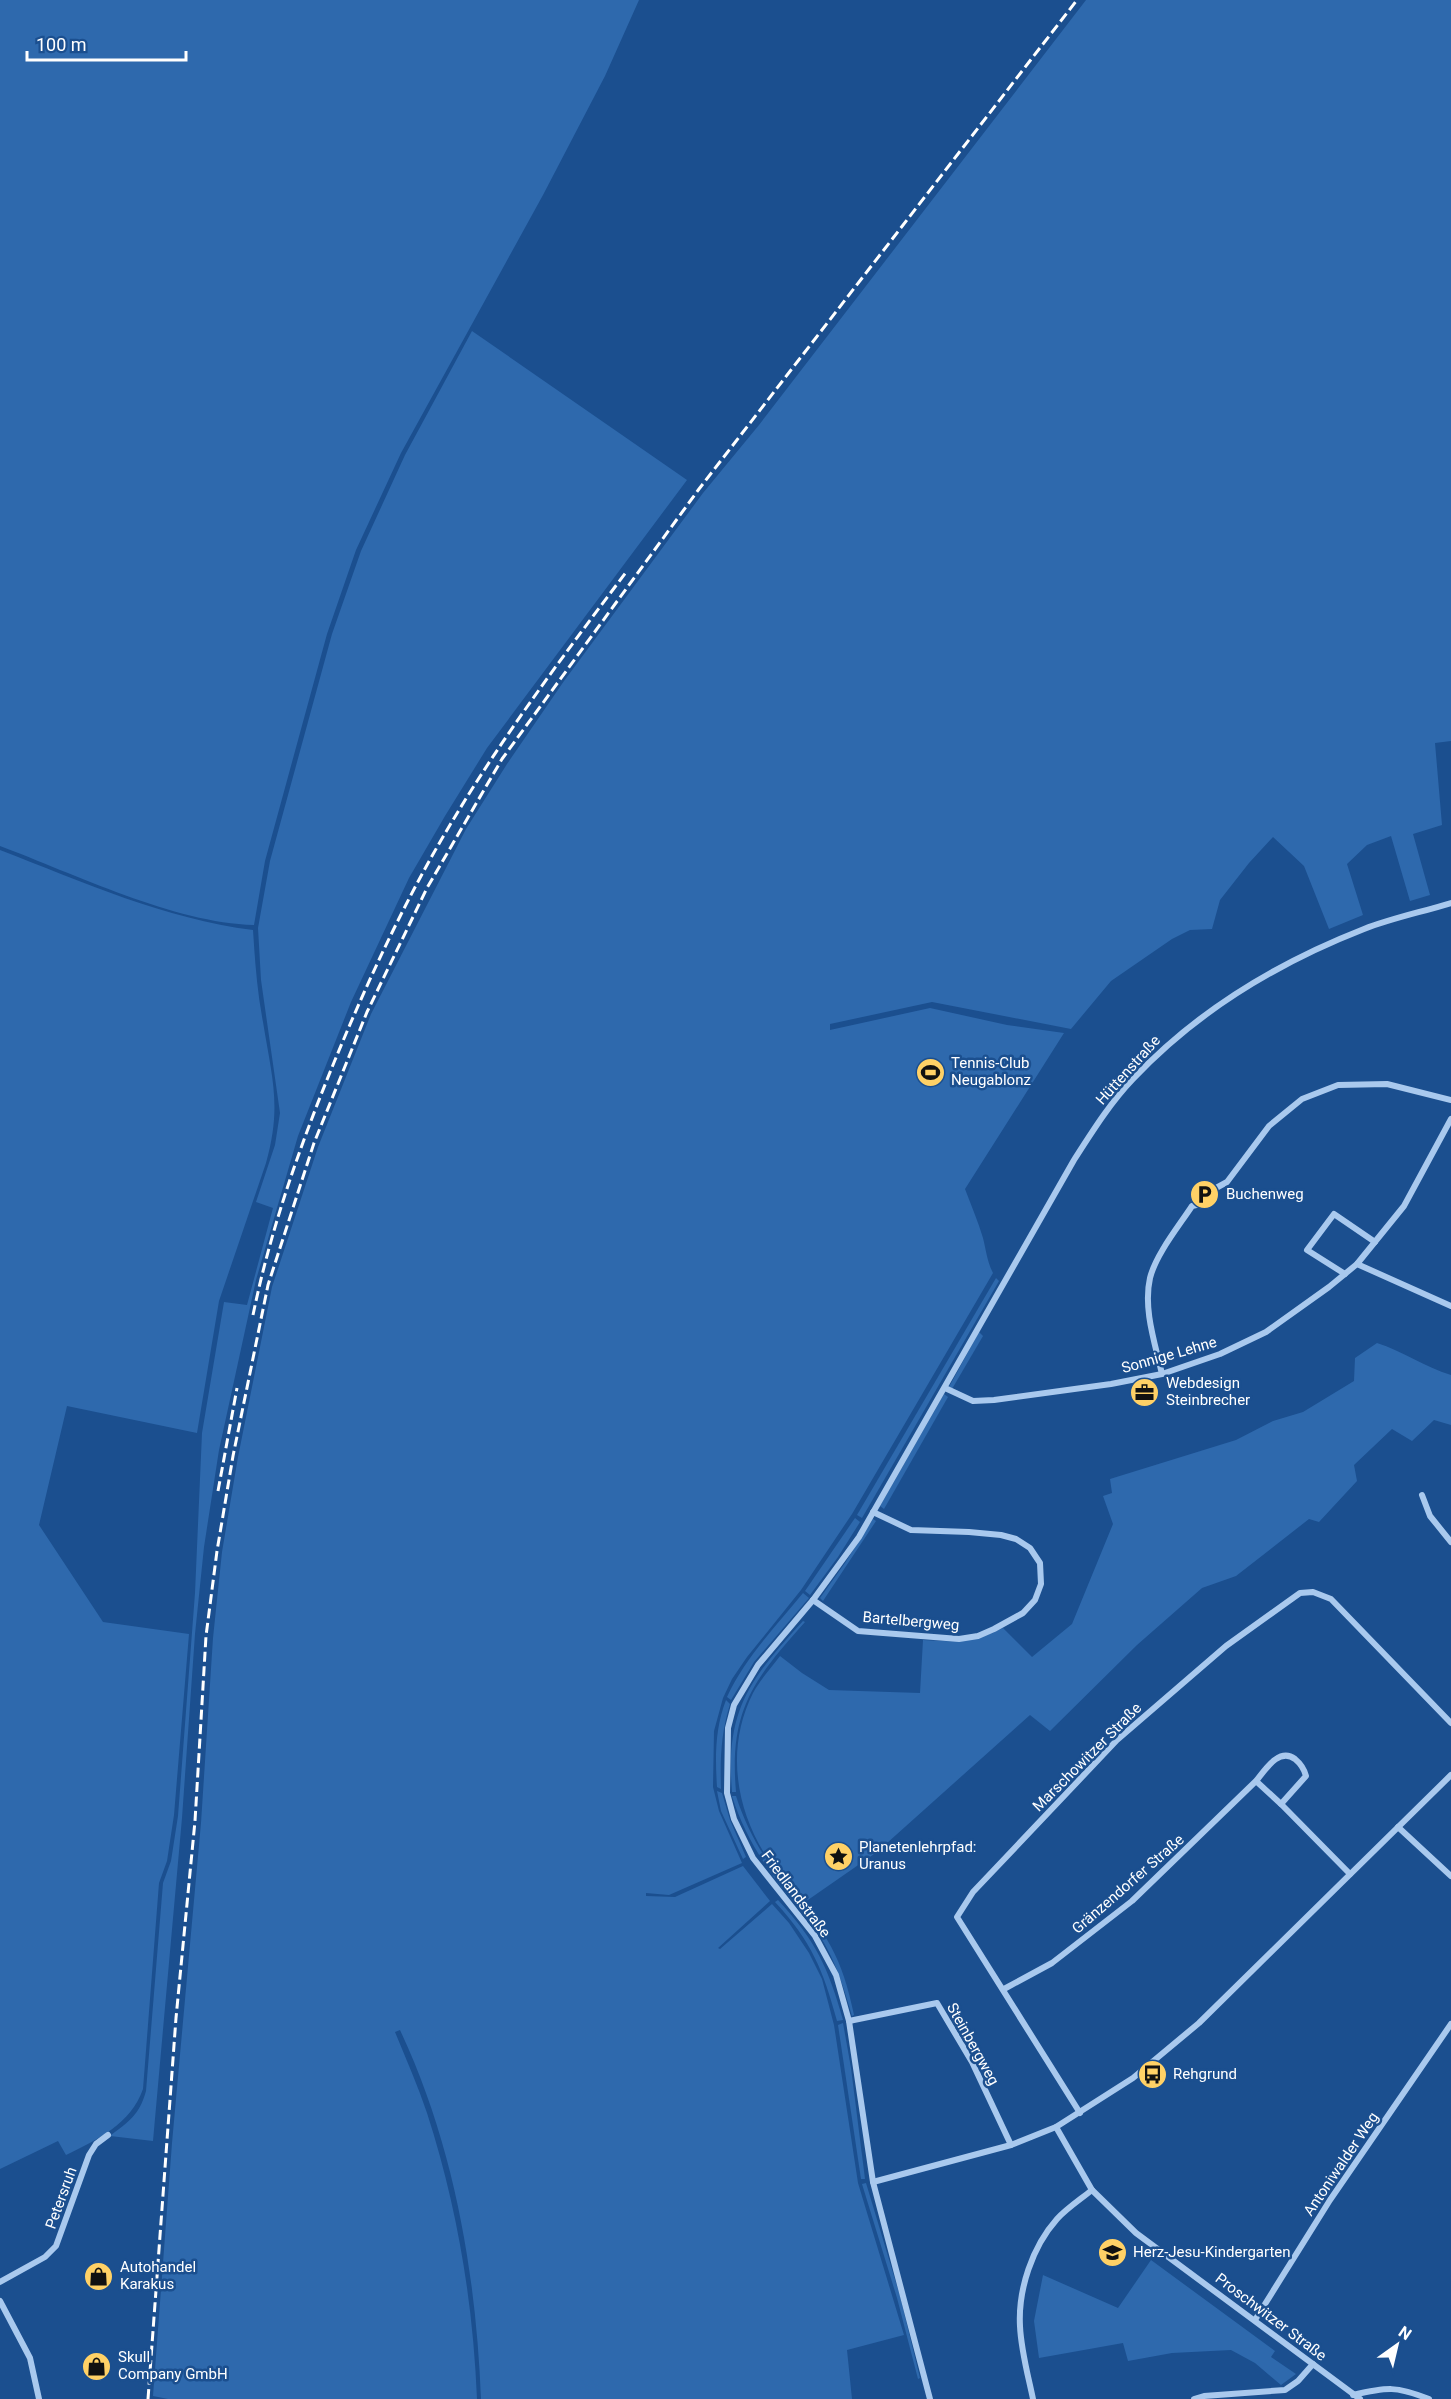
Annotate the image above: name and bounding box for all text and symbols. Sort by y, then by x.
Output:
scale bar [27,24,186,62]
text: 100 m [36,34,87,55]
street label: Hüttenstraße [1092,1031,1164,1109]
place label: Tennis-Club Neugablonz [951,1054,1031,1089]
sports icon: Tennis-Club Neugablonz [914,1056,946,1088]
parking icon: Buchenweg [1189,1178,1221,1210]
place label: Buchenweg [1226,1185,1304,1203]
street label: Sonnige Lehne [1119,1333,1219,1377]
place label: Webdesign Steinbrecher [1166,1374,1250,1409]
office icon: Webdesign Steinbrecher [1129,1376,1161,1408]
street label: Bartelbergweg [862,1608,960,1634]
street label: Marschowitzer Straße [1029,1699,1145,1815]
street label: Gränzendorfer Straße [1068,1830,1188,1938]
place label: Planetenlehrpfad: Uranus [859,1838,977,1873]
place icon: Planetenlehrpfad: Uranus [822,1840,854,1872]
street label: Friedlandstraße [757,1847,835,1941]
street label: Steinbergweg [943,2000,1003,2088]
bus stop icon: Rehgrund [1136,2058,1168,2090]
place label: Rehgrund [1173,2065,1237,2083]
street label: Antoniwalder Weg [1300,2109,1382,2219]
street label: Petersruh [41,2165,81,2231]
school or university icon: Herz-Jesu-Kindergarten [1096,2236,1128,2268]
place label: Herz-Jesu-Kindergarten [1133,2243,1291,2261]
place label: Autohandel Karakus [120,2258,196,2293]
shop icon: Autohandel Karakus [83,2260,115,2292]
street label: Proschwitzer Straße [1212,2269,1330,2365]
north arrow [1367,2315,1427,2375]
text: N [1395,2322,1415,2344]
place label: Skull Company GmbH [118,2348,228,2383]
shop icon: Skull Company GmbH [81,2350,113,2382]

